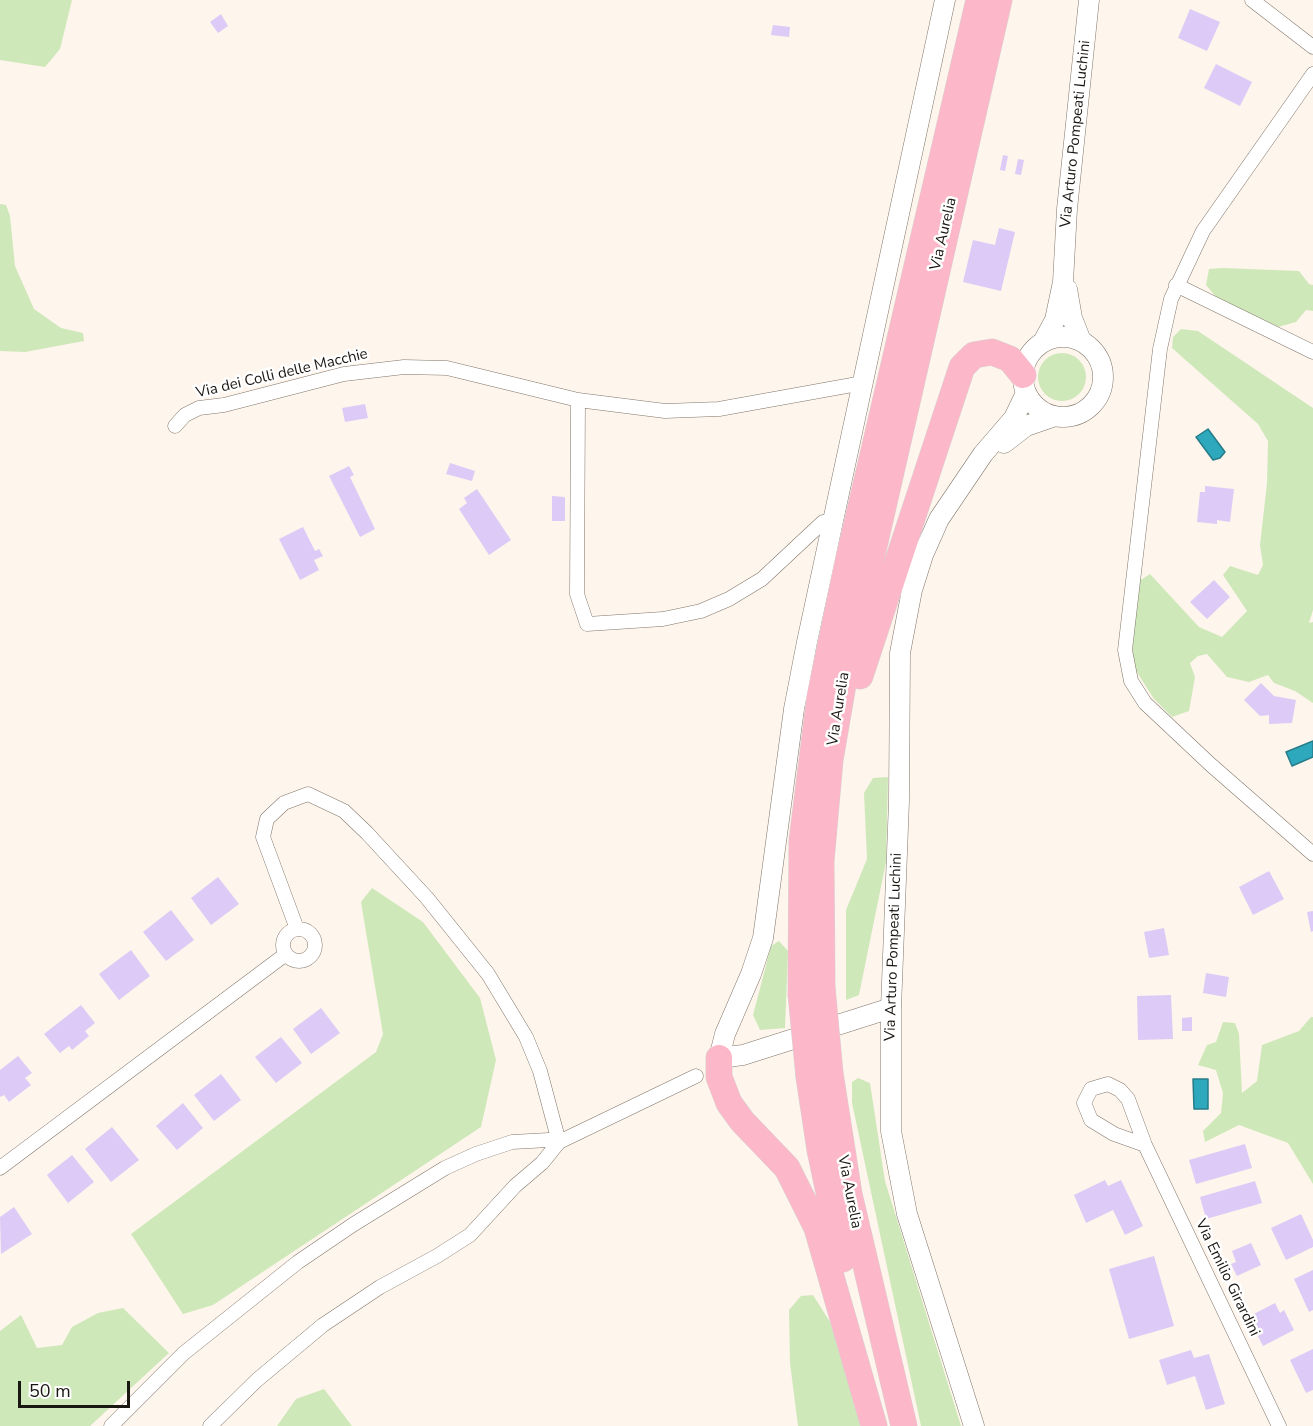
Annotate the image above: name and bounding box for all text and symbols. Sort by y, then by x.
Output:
street label: Via Arturo Pompeati Luchini [1057,39,1095,229]
street label: Via Aurelia [927,196,961,272]
street label: Via dei Colli delle Macchie [194,345,370,403]
street label: Via Aurelia [824,671,854,747]
street label: Via Arturo Pompeati Luchini [882,853,906,1041]
street label: Via Aurelia [833,1154,865,1230]
street label: Via Emilio Girardini [1191,1217,1263,1339]
scale bar [21,1369,134,1407]
text: 50 m [29,1379,71,1403]

